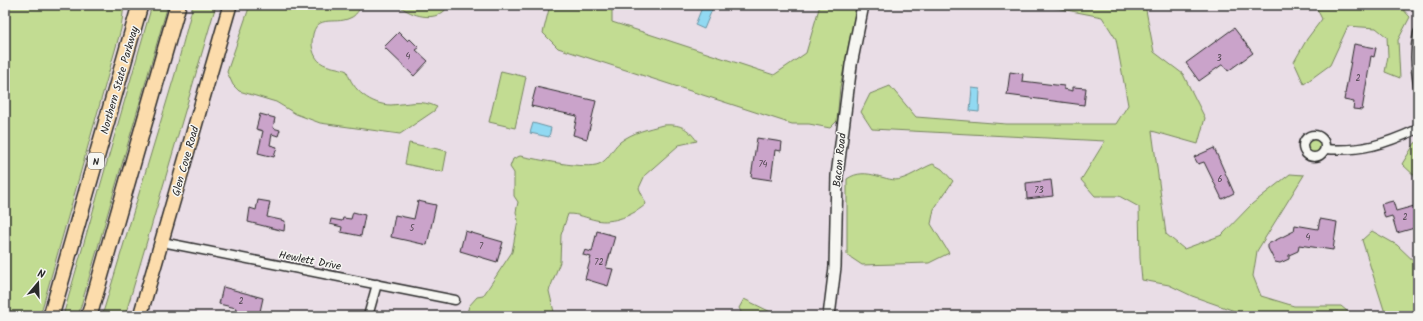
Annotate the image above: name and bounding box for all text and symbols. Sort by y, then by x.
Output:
street label: Northern State Parkway [96,23,144,136]
house number: 4 [406,49,411,64]
house number: 3 [1216,51,1222,66]
house number: 2 [1355,71,1361,86]
street label: Glen Cove Road [167,124,205,198]
street label: Bacon Road [828,132,852,188]
road number: N [88,153,104,169]
house number: 74 [758,157,768,172]
house number: 6 [1217,172,1223,187]
house number: 73 [1034,183,1044,198]
house number: 2 [1402,210,1408,225]
house number: 5 [410,221,416,236]
house number: 4 [1306,230,1311,245]
house number: 7 [479,239,484,254]
street label: Hewlett Drive [277,246,343,276]
house number: 72 [594,255,604,270]
north arrow [18,263,58,303]
text: N [35,265,47,284]
house number: 2 [238,294,244,309]

